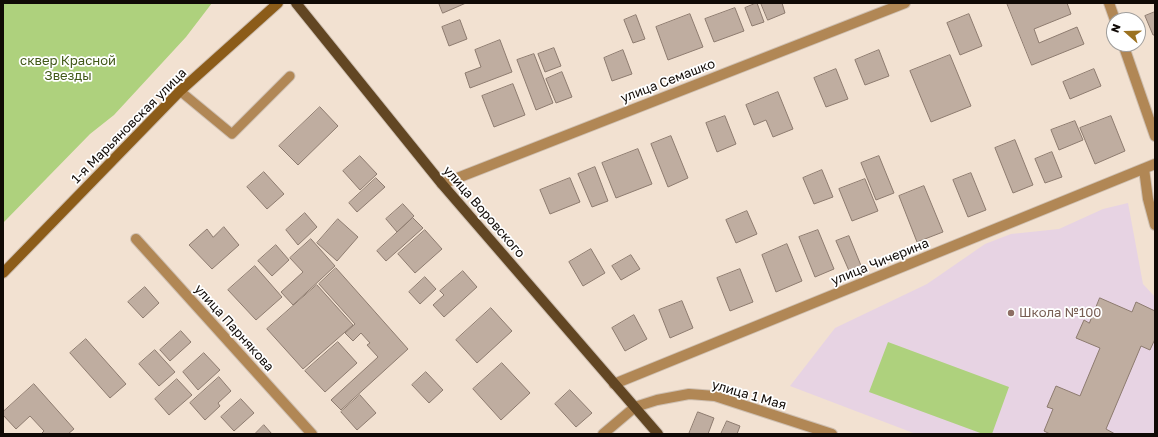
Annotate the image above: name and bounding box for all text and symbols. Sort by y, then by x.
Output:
north arrow [1106,12,1146,52]
text: N [1108,22,1123,34]
park label: сквер Красной Звезды [20,53,116,84]
street label: улица Семашко [619,56,717,106]
street label: 1-я Марьяновская улица [68,65,190,187]
street label: улица Воровского [440,163,528,261]
street label: улица Чичерина [829,235,931,289]
street label: улица Парнякова [191,281,277,375]
place label: Школа №100 [1019,305,1101,321]
marker: Школа №100 [1006,308,1016,318]
street label: улица 1 Мая [710,377,788,413]

